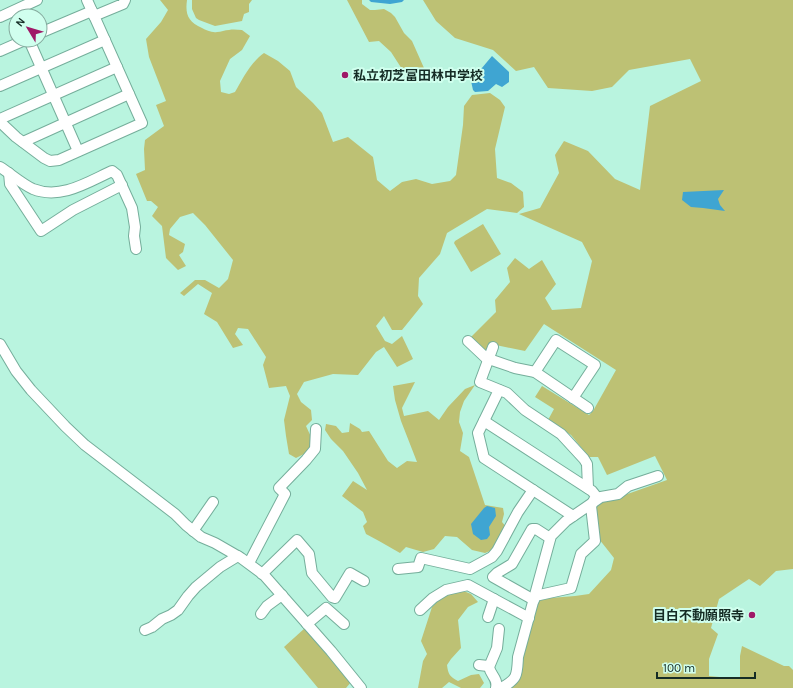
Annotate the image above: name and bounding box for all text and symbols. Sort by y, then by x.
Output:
north arrow [8,8,48,48]
text: N [13,15,28,29]
place label: 私立初芝富田林中学校 [353,68,483,83]
marker: 私立初芝富田林中学校 [340,70,350,80]
place label: 目白不動願照寺 [653,608,744,623]
marker: 目白不動願照寺 [747,610,757,620]
scale bar [657,654,755,680]
text: 100 m [663,661,695,675]

